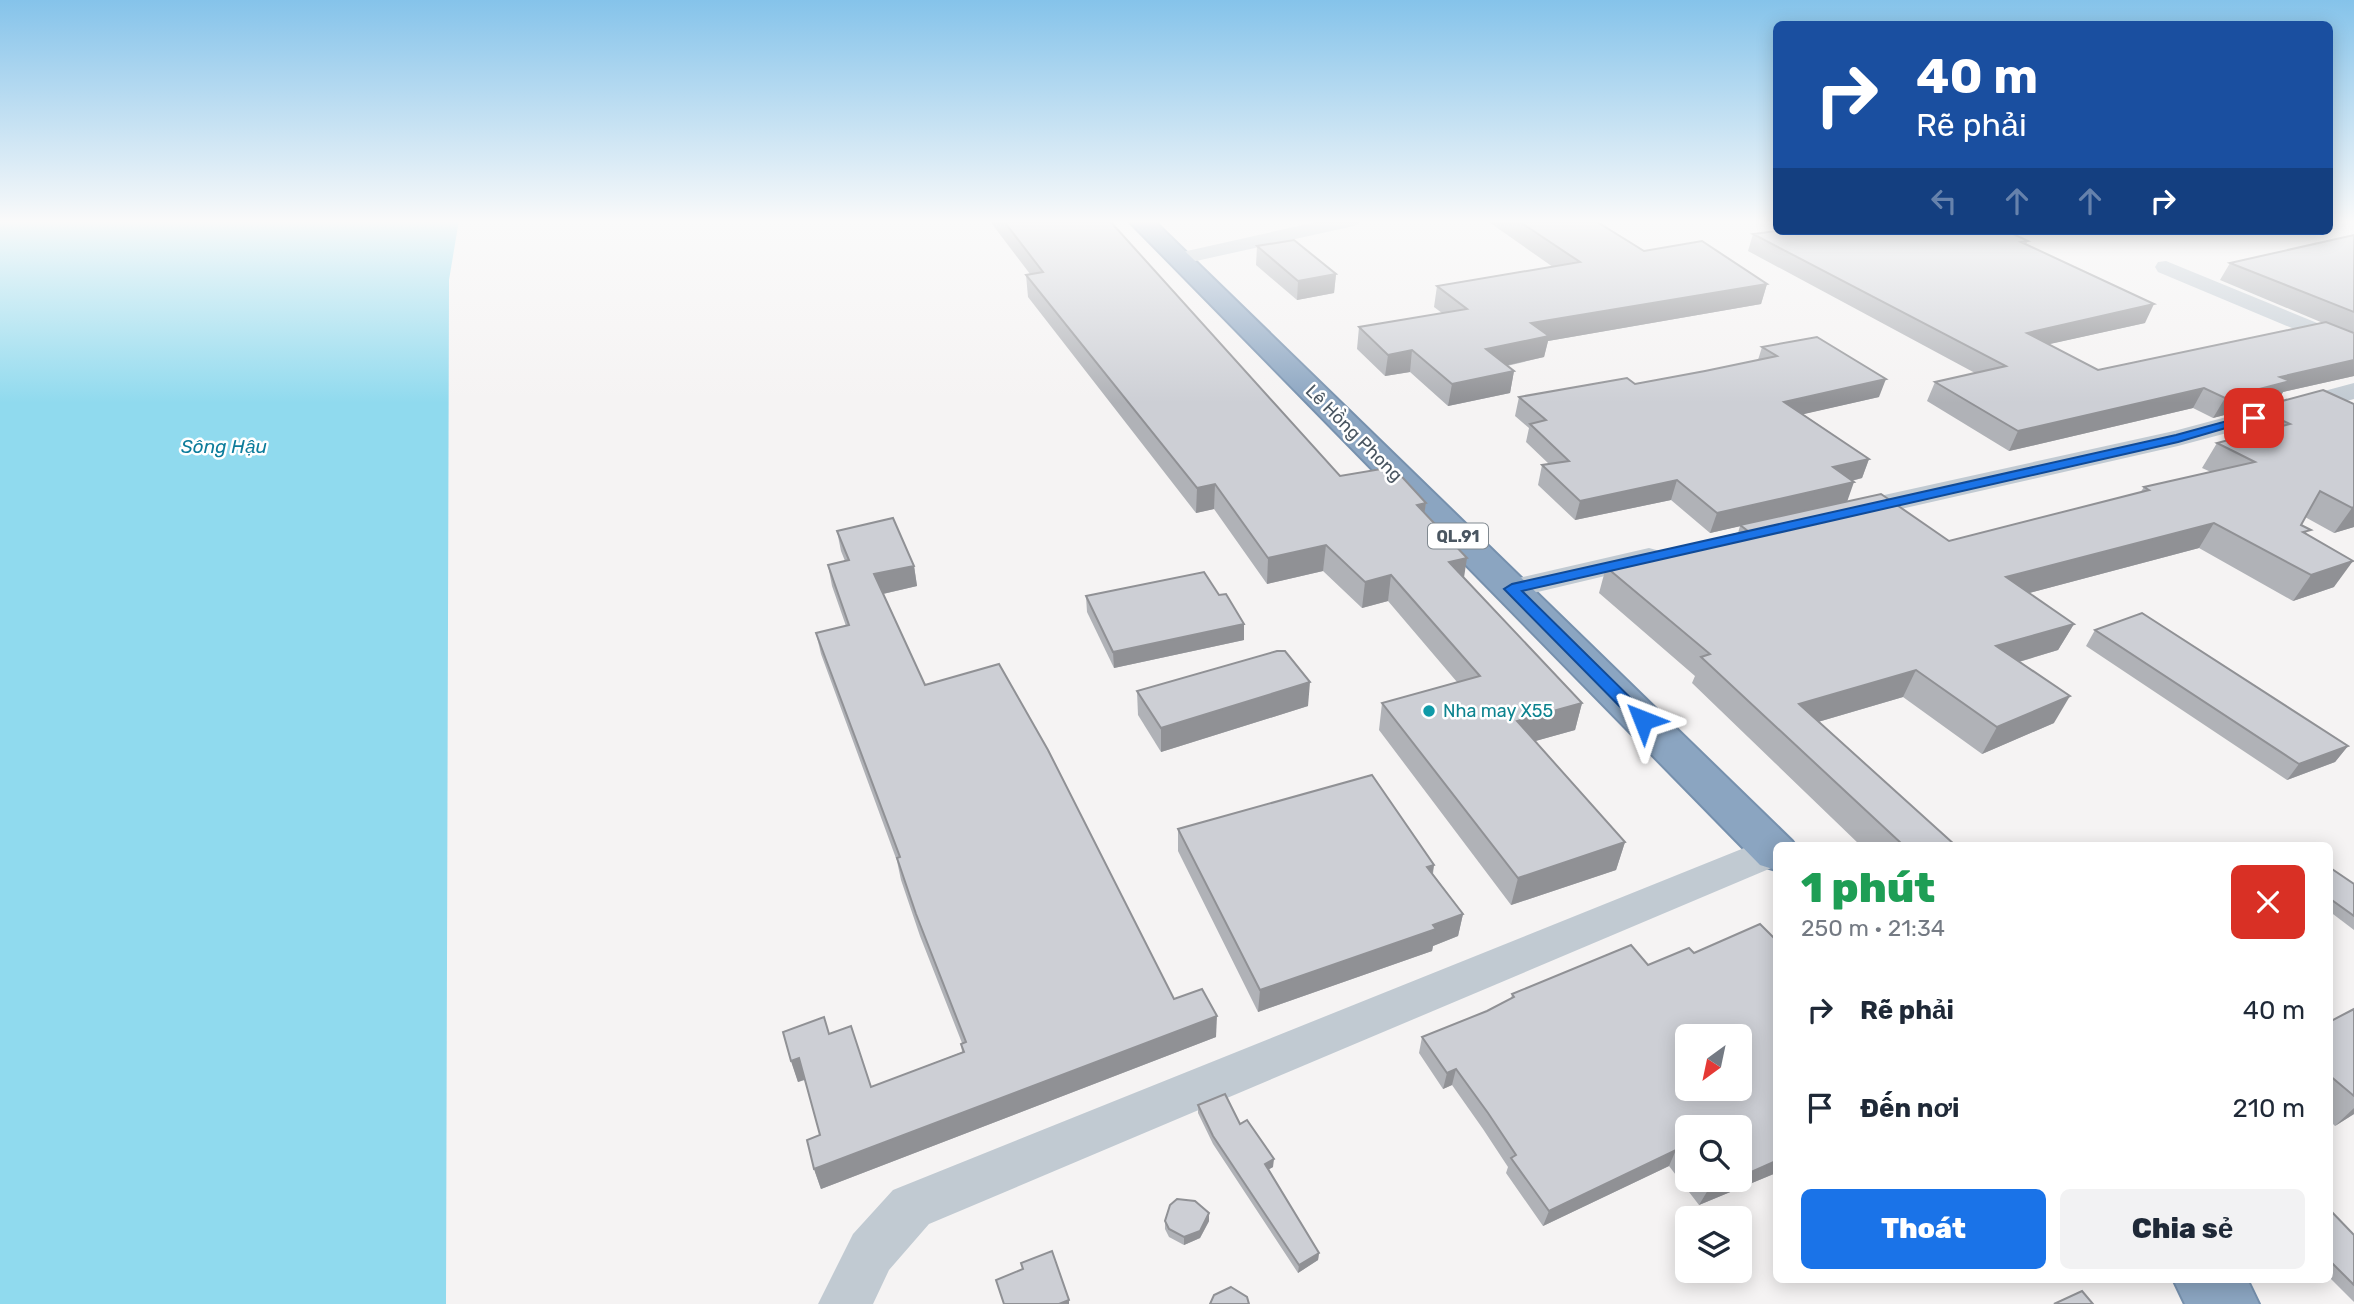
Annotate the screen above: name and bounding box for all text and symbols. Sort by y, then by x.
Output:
text: 40 m [1916,47,2038,105]
icon: right [1801,49,1892,140]
text: Rẽ phải [1916,106,2027,144]
icon: left [1925,182,1963,220]
icon: ahead [1998,182,2036,220]
icon: ahead [2071,182,2109,220]
icon: right [2144,182,2182,220]
street label: Lê Hồng Phong [1301,379,1408,486]
pin [2224,388,2284,448]
icon: arrive [2235,399,2273,437]
water label: Sông Hậu [181,435,267,458]
road number: QL.91 [1428,524,1488,548]
position arrow [1606,683,1680,757]
place label: Nha may X55 [1443,700,1553,722]
marker: Nha may X55 [1421,703,1437,719]
text: 1 phút [1801,863,1935,913]
button: close [2231,865,2305,939]
text: 250 m · 21:34 [1801,914,1945,942]
icon: right [1801,991,1839,1029]
text: Rẽ phải [1860,995,1954,1026]
text: 40 m [2243,995,2305,1026]
north arrow [1675,1024,1752,1101]
map controls [1675,1024,1752,1283]
icon: arrive [1801,1089,1839,1127]
text: Đến nơi [1860,1093,1959,1124]
text: 210 m [2233,1093,2305,1124]
button: search [1675,1115,1752,1192]
button: Thoát [1801,1189,2046,1269]
button: Chia sẻ [2060,1189,2305,1269]
button: layers [1675,1206,1752,1283]

